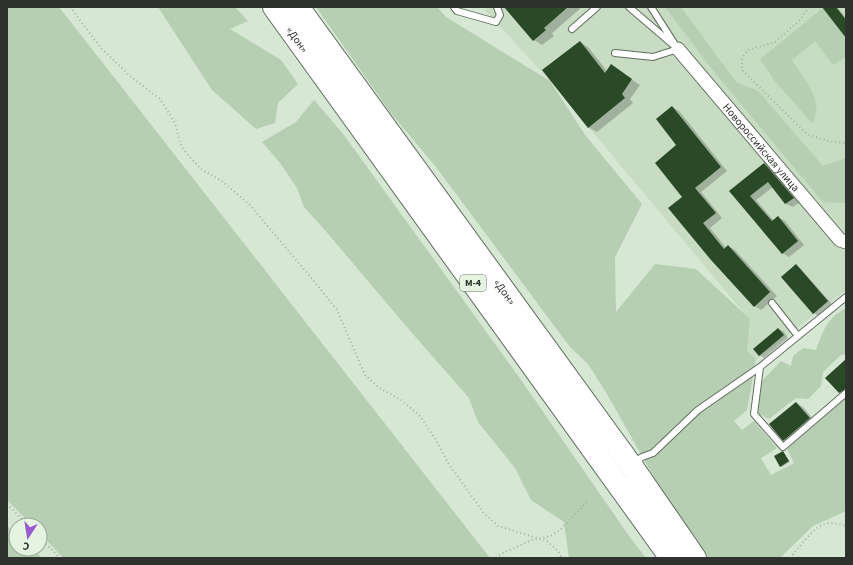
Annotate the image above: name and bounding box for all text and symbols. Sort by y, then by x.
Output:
street label: «Дон» [283,23,312,56]
street label: Новороссийская улица [720,100,803,195]
road number: М-4 [460,275,486,291]
street label: «Дон» [490,276,520,308]
north arrow [8,517,48,557]
text: С [21,538,31,554]

